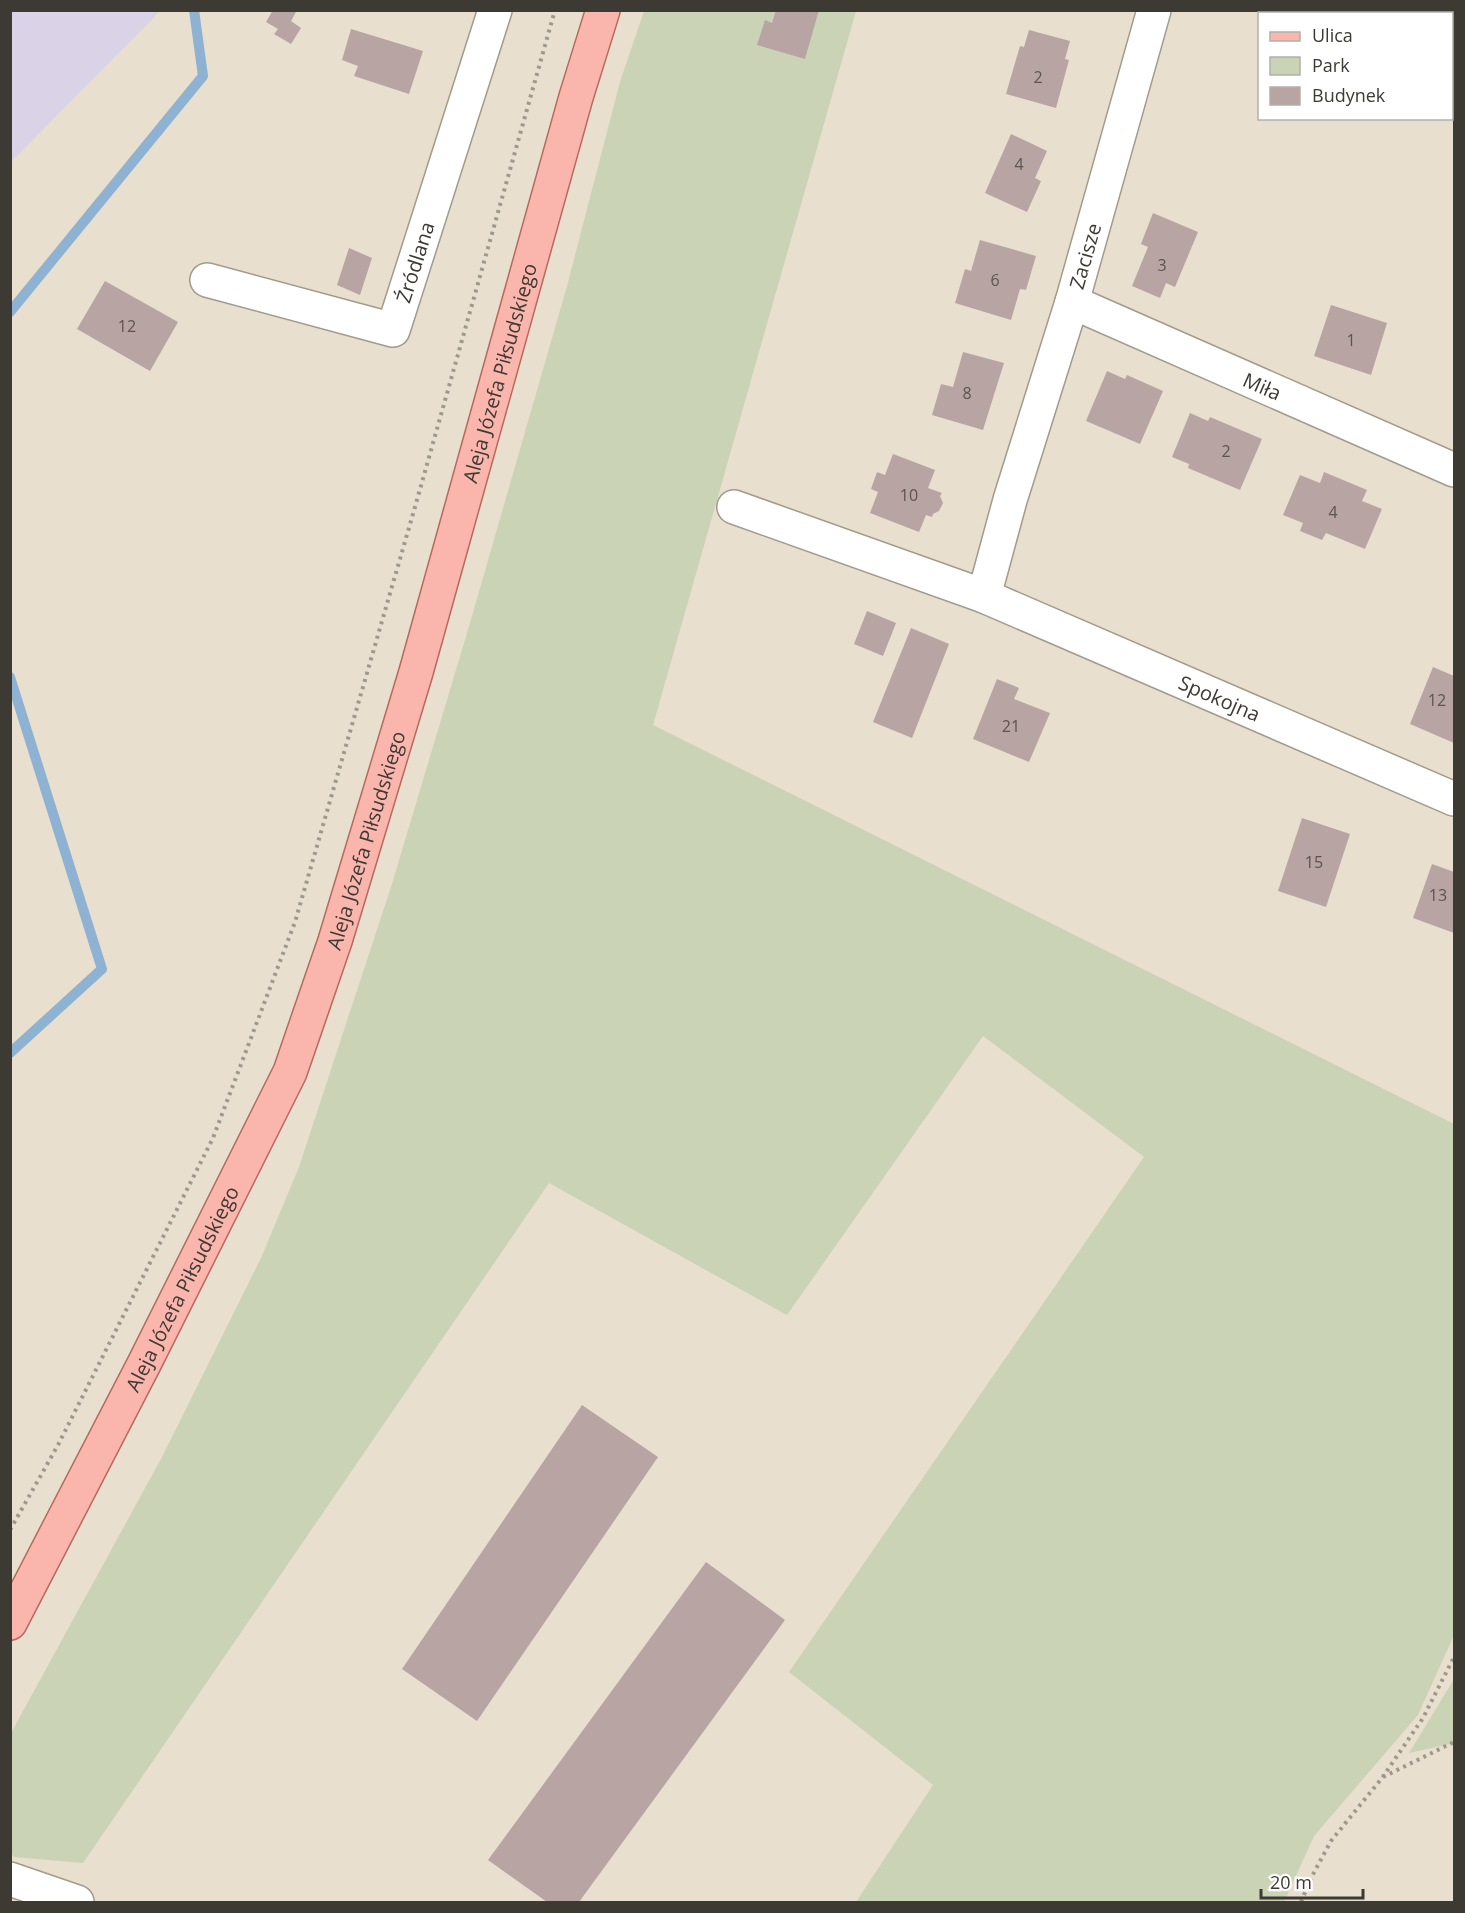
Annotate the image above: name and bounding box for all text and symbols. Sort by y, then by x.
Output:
legend [1258,12,1453,120]
text: Ulica [1312,23,1353,47]
text: Park [1312,53,1350,77]
house number: 2 [1033,66,1043,88]
text: Budynek [1312,83,1386,107]
house number: 4 [1014,153,1024,175]
street label: Źródlana [389,218,440,306]
street label: Zacisze [1063,220,1107,292]
house number: 3 [1157,254,1167,276]
street label: Aleja Józefa Piłsudskiego [456,260,543,486]
house number: 6 [990,269,1000,291]
house number: 12 [118,315,136,337]
house number: 1 [1346,329,1356,351]
street label: Miła [1239,365,1286,406]
house number: 8 [962,382,972,404]
house number: 2 [1221,440,1231,462]
house number: 10 [900,484,918,506]
house number: 4 [1328,501,1338,523]
street label: Spokojna [1175,668,1265,727]
house number: 12 [1428,689,1446,711]
house number: 21 [1002,715,1020,737]
street label: Aleja Józefa Piłsudskiego [320,728,411,953]
house number: 15 [1305,851,1323,873]
house number: 13 [1429,884,1447,906]
street label: Aleja Józefa Piłsudskiego [119,1181,245,1396]
scale bar [1261,1862,1363,1900]
text: 20 m [1270,1870,1312,1894]

